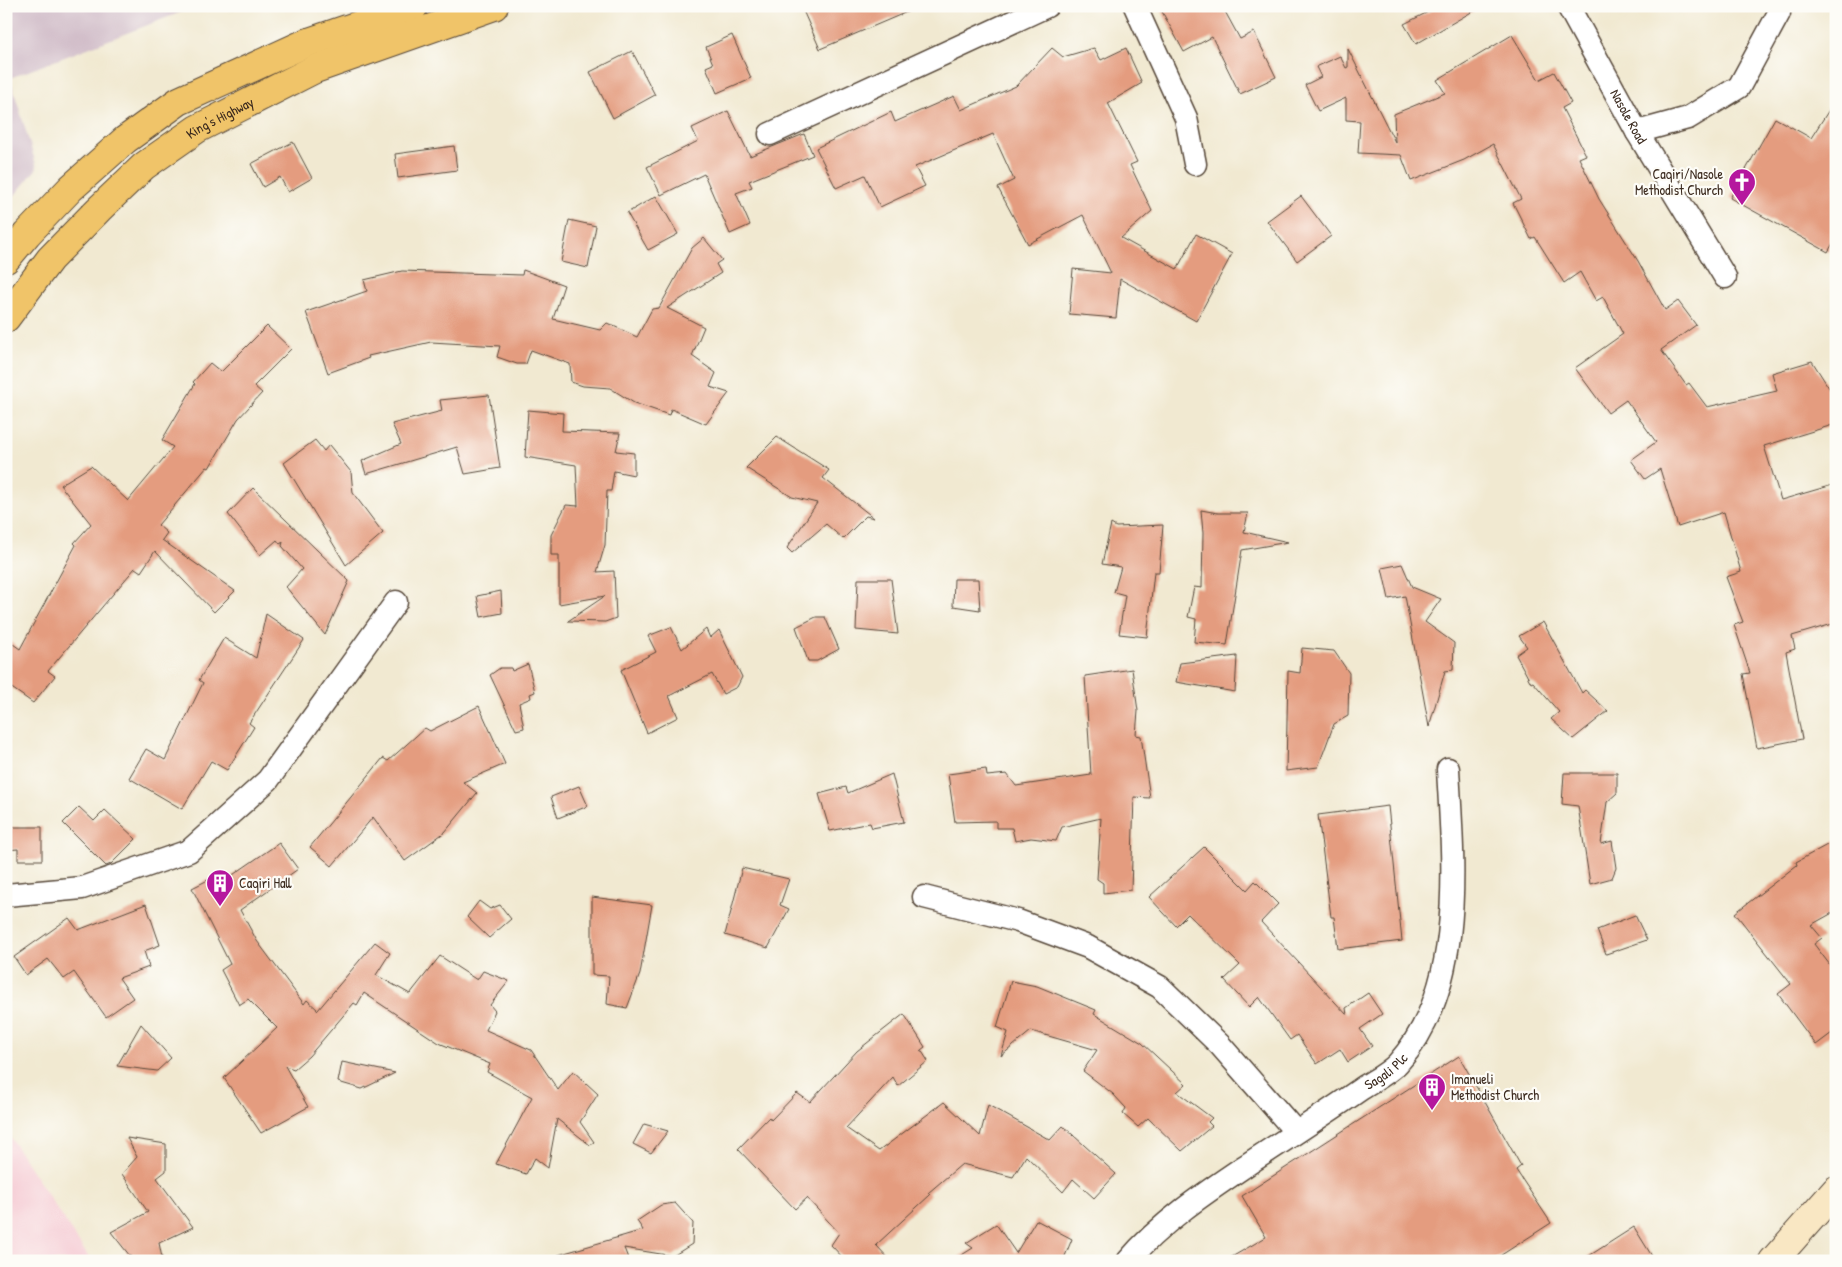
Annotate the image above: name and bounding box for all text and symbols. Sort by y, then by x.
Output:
street label: Nasole Road [1606,86,1652,147]
street label: King's Highway [182,92,257,143]
place label: Caqiri/Nasole Methodist Church [1635,164,1723,199]
church icon: Caqiri/Nasole Methodist Church [1727,167,1757,206]
building icon: Caqiri Hall [205,868,235,907]
place label: Caqiri Hall [239,873,293,893]
street label: Sagali Plc [1361,1048,1412,1094]
place label: Imanueli Methodist Church [1451,1069,1539,1104]
building icon: Imanueli Methodist Church [1417,1072,1447,1111]

